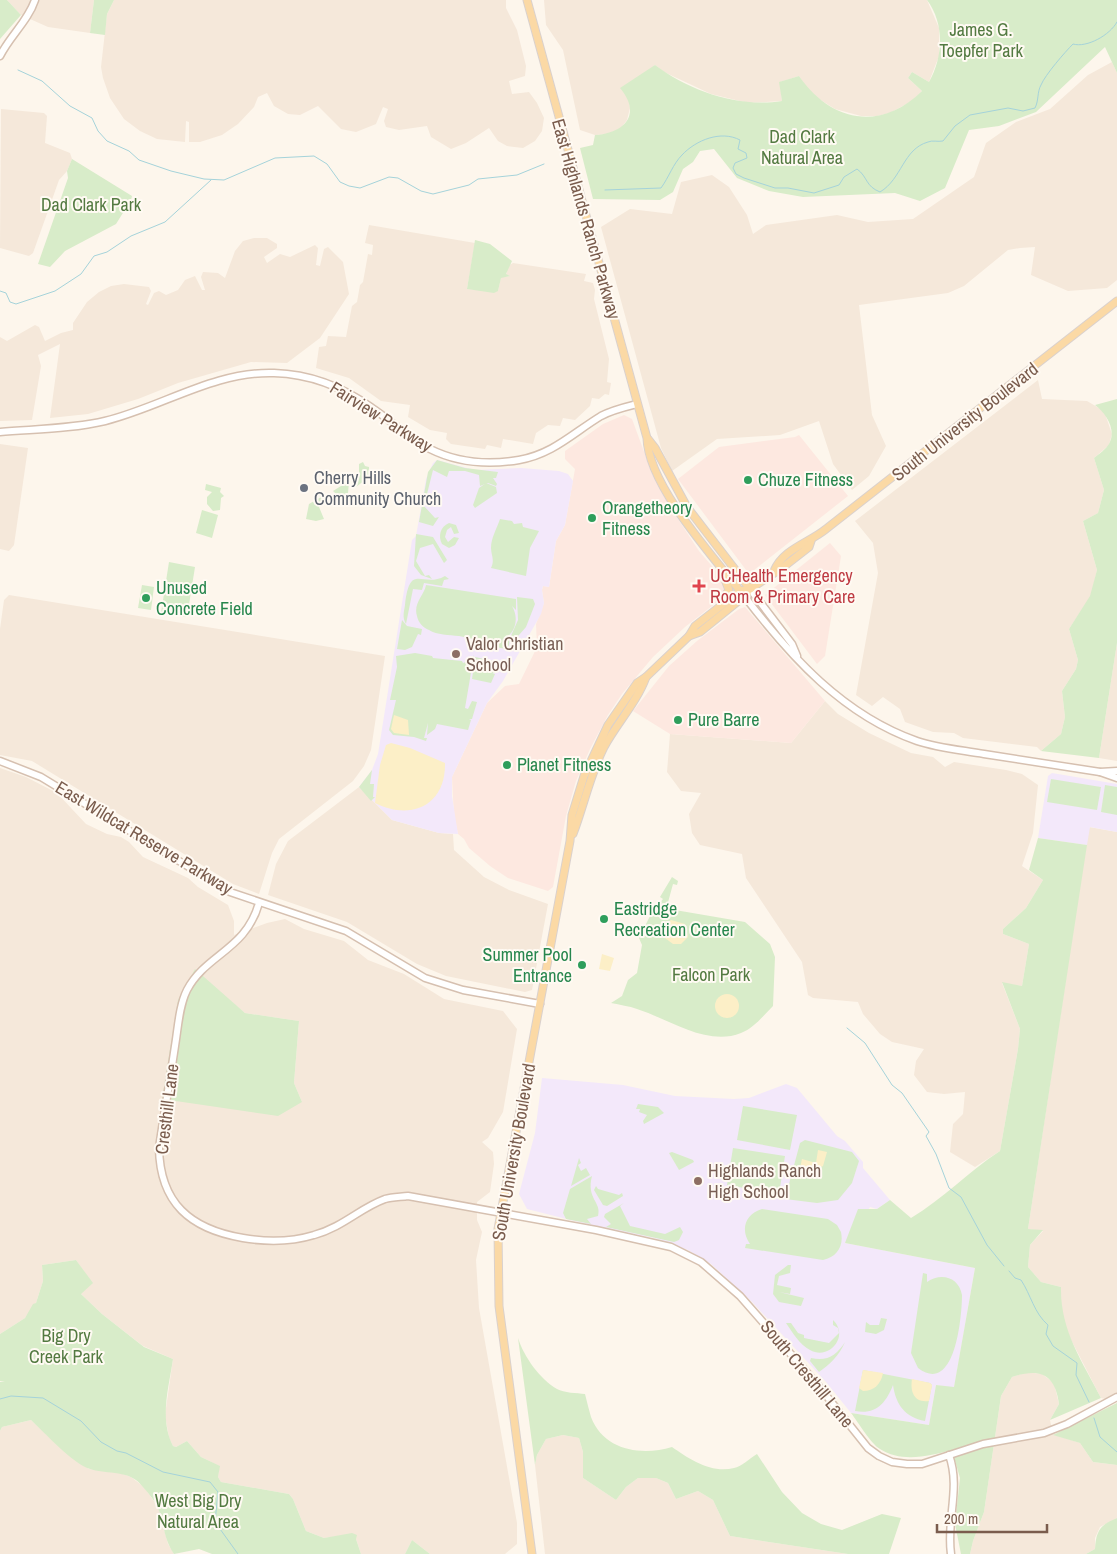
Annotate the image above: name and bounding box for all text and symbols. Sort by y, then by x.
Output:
park label: James G. Toepfer Park [939,17,1023,63]
street label: East Highlands Ranch Parkway [546,116,627,323]
park label: Dad Clark Natural Area [761,124,843,170]
park label: Dad Clark Park [41,192,142,217]
street label: South University Boulevard [886,356,1043,487]
street label: Fairview Parkway [325,375,438,458]
place label: Cherry Hills Community Church [314,465,441,511]
place label: Chuze Fitness [758,467,853,492]
marker: Chuze Fitness [742,474,754,486]
marker: Cherry Hills Community Church [298,482,310,494]
place label: Orangetheory Fitness [602,495,693,541]
marker: Orangetheory Fitness [586,512,598,524]
place label: UCHealth Emergency Room & Primary Care [710,563,855,609]
place label: Unused Concrete Field [156,575,253,621]
marker: UCHealth Emergency Room & Primary Care [692,579,706,593]
marker: Unused Concrete Field [140,592,152,604]
place label: Valor Christian School [466,631,563,677]
marker: Valor Christian School [450,648,462,660]
place label: Pure Barre [688,707,759,732]
marker: Pure Barre [672,714,684,726]
place label: Planet Fitness [517,752,611,777]
marker: Planet Fitness [501,759,513,771]
street label: East Wildcat Reserve Parkway [51,775,238,901]
place label: Eastridge Recreation Center [614,896,735,942]
marker: Eastridge Recreation Center [598,913,610,925]
place label: Summer Pool Entrance [483,942,572,988]
marker: Summer Pool Entrance [576,959,588,971]
park label: Falcon Park [672,962,751,987]
street label: South University Boulevard [486,1061,541,1243]
street label: Cresthill Lane [149,1062,184,1156]
place label: Highlands Ranch High School [708,1158,821,1204]
marker: Highlands Ranch High School [692,1175,704,1187]
street label: South Cresthill Lane [755,1314,860,1433]
park label: Big Dry Creek Park [29,1323,104,1369]
park label: West Big Dry Natural Area [155,1488,242,1534]
scale bar [937,1502,1047,1534]
text: 200 m [944,1508,978,1529]

